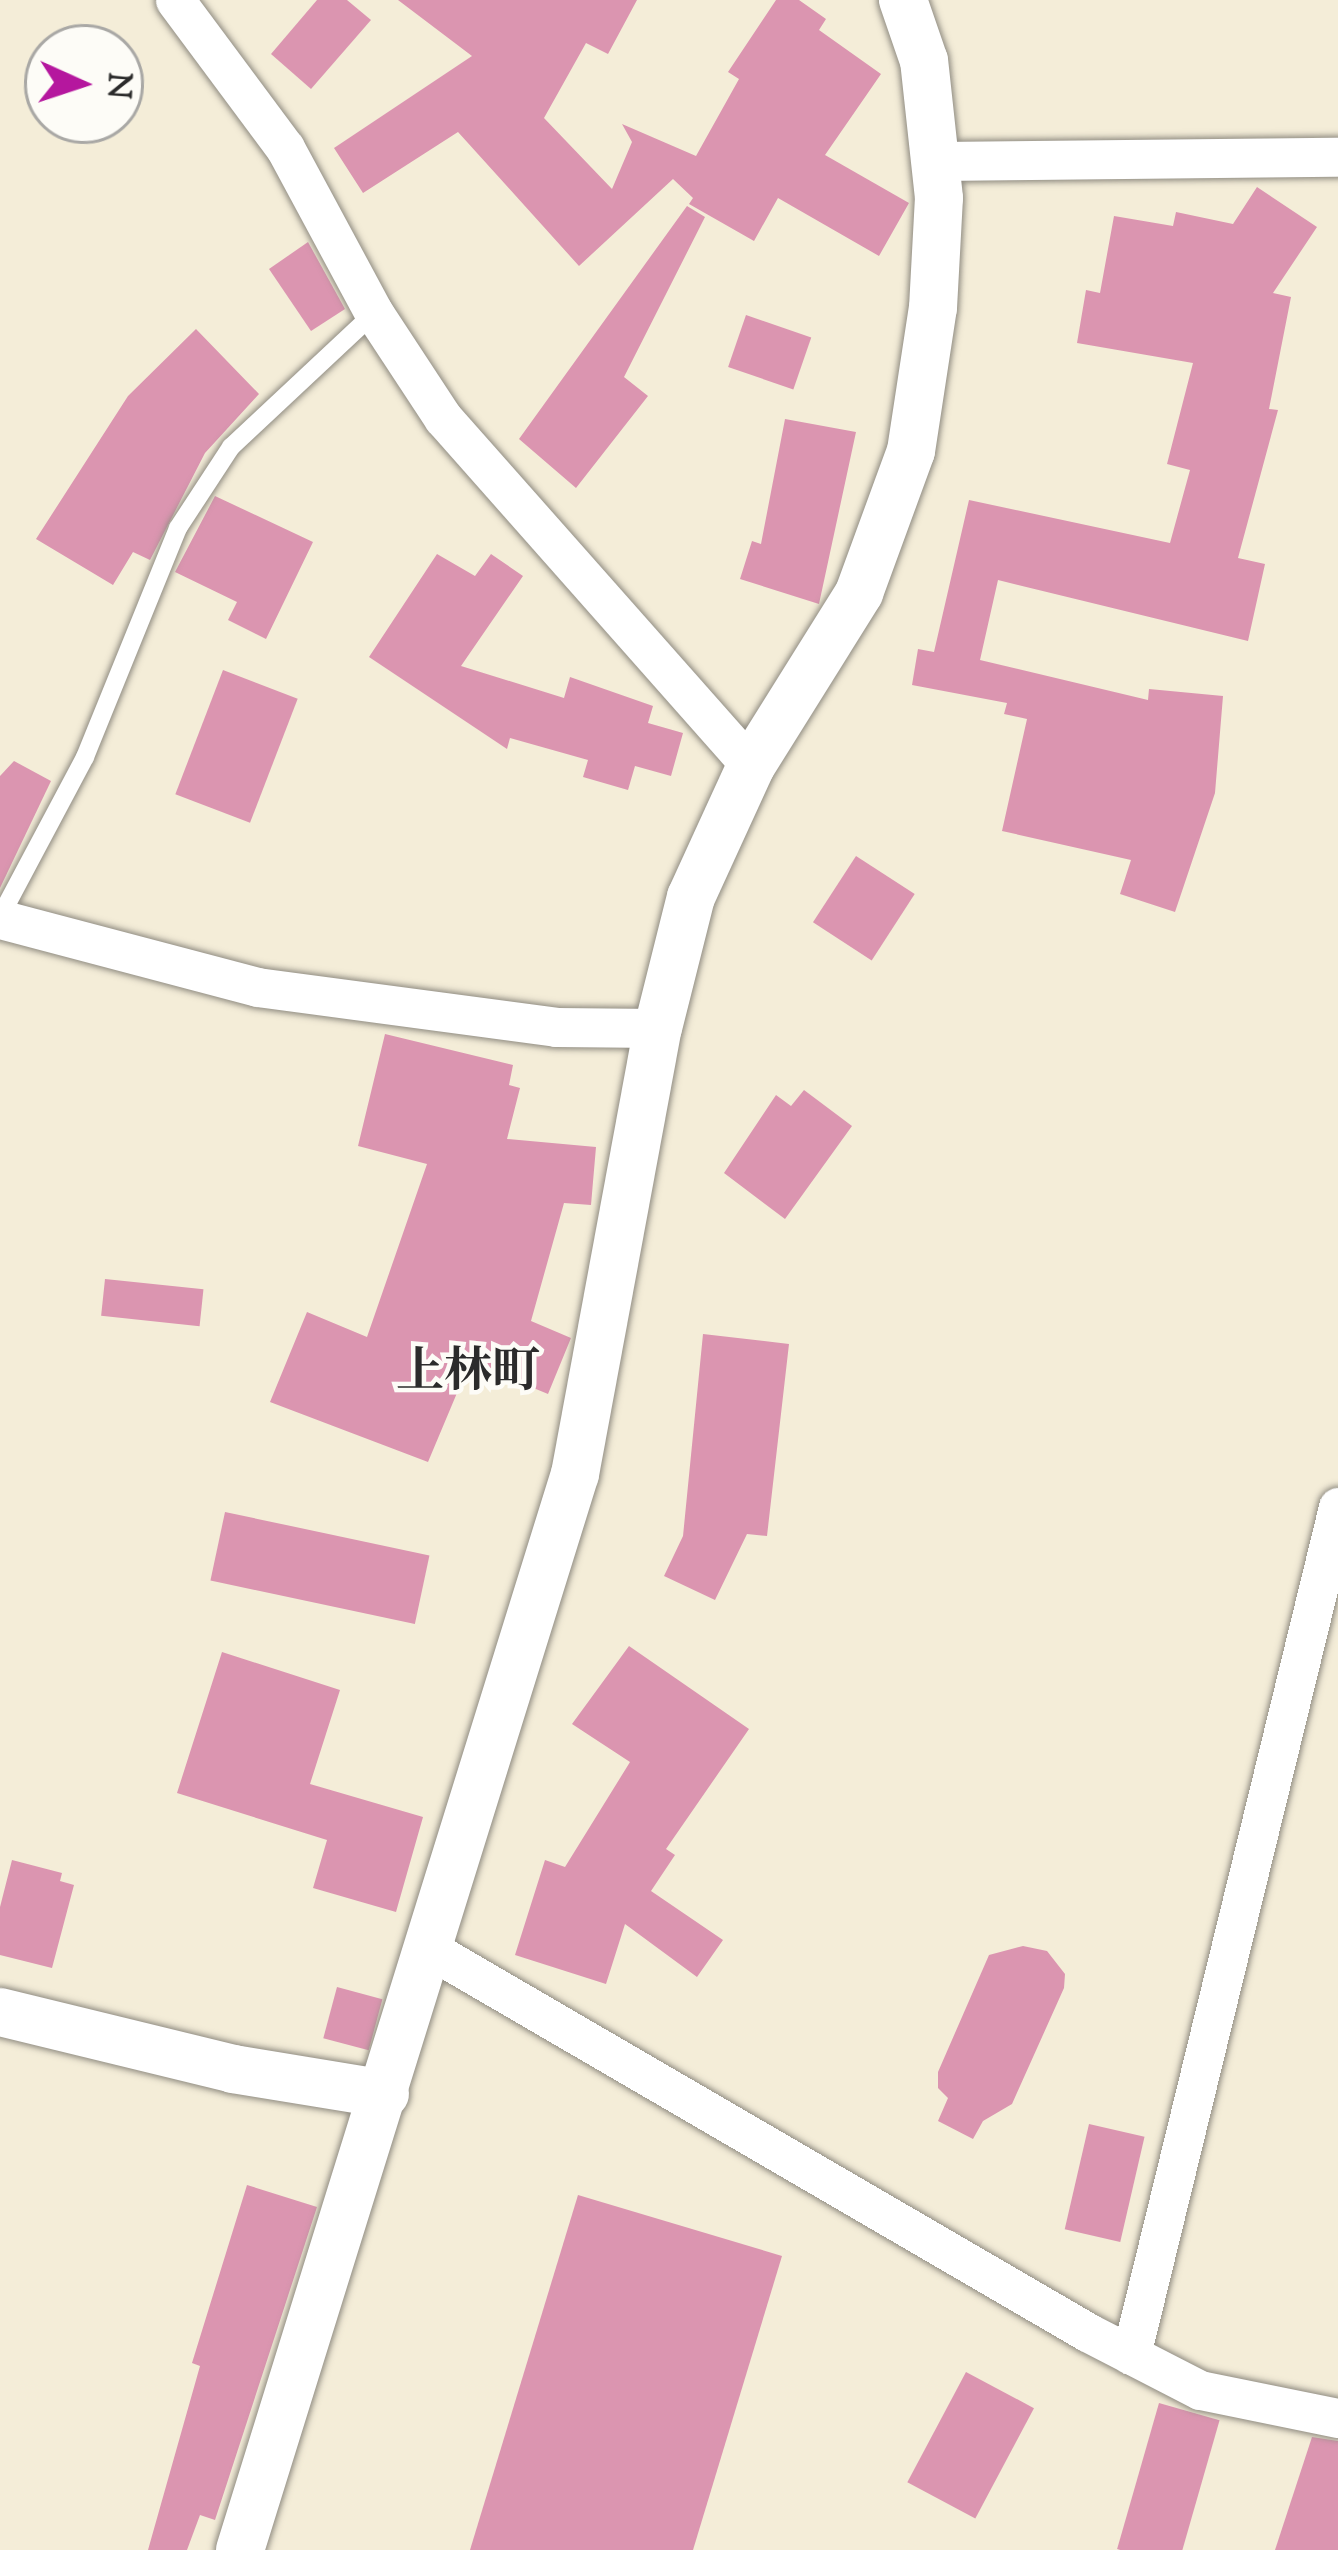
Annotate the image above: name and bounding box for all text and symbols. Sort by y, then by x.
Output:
north arrow [24,24,144,144]
text: N [92,71,142,100]
district label: 上林町 [396,1346,540,1404]

